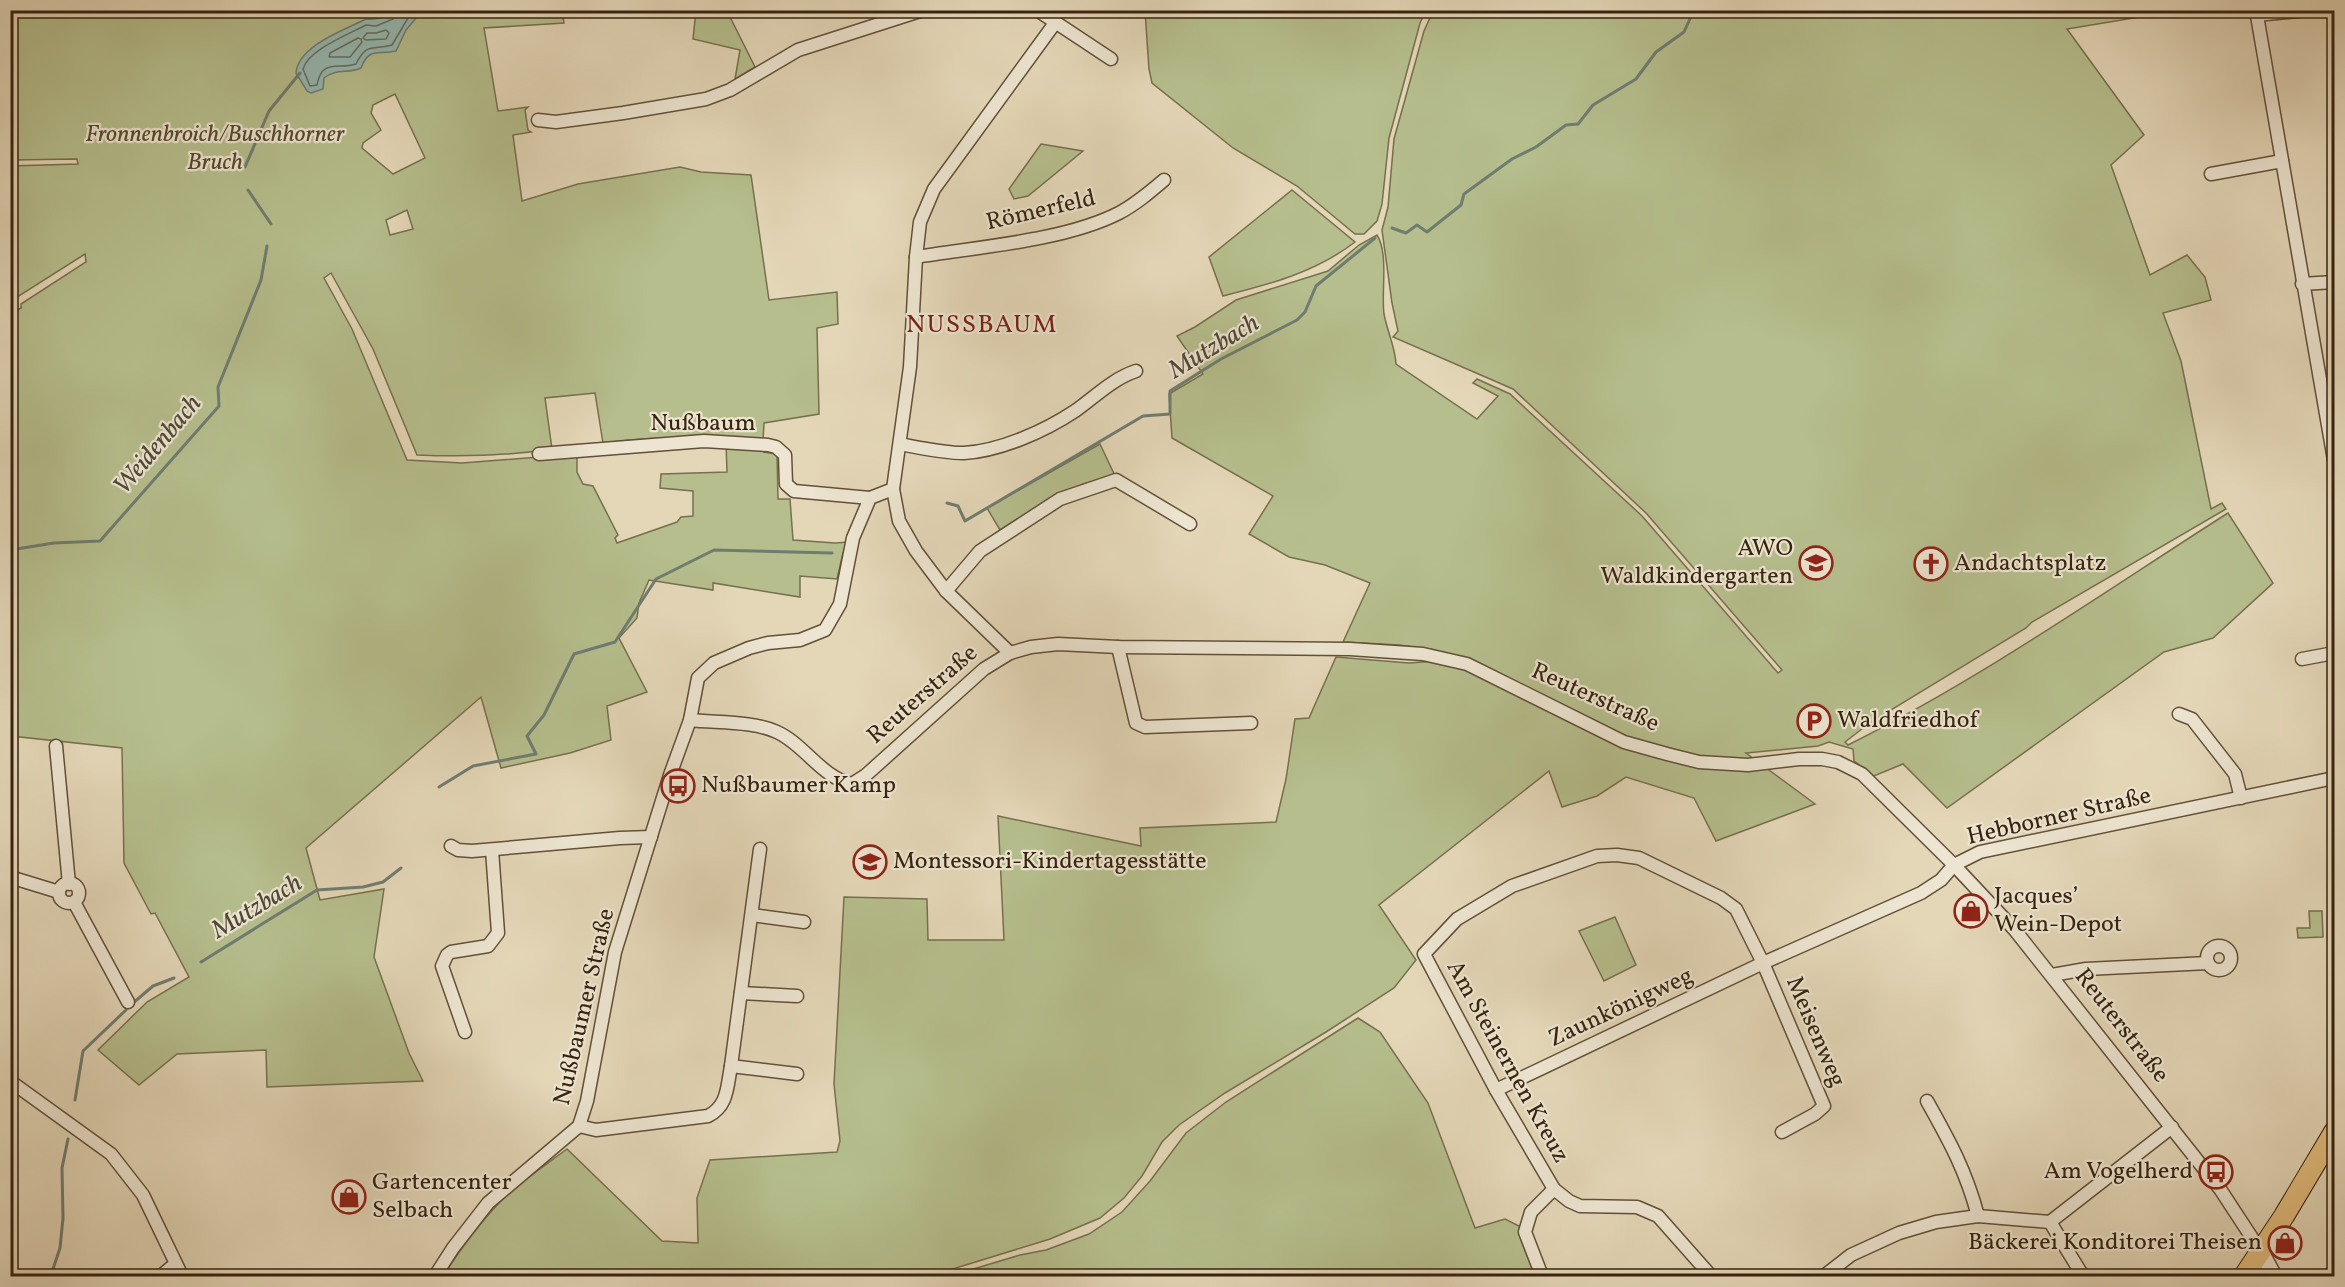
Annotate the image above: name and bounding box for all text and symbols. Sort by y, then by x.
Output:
park label: Fronnenbroich/Buschhorner Bruch [85,118,346,180]
street label: Römerfeld [983,182,1099,240]
water label: Mutzbach [1161,306,1266,389]
district label: NUSSBAUM [906,307,1058,343]
water label: Weidenbach [105,387,211,503]
street label: Nußbaum [650,407,756,441]
place label: AWO Waldkindergarten [1600,532,1793,594]
school or university icon: AWO Waldkindergarten [1798,545,1834,581]
church icon: Andachtsplatz [1913,546,1949,582]
place label: Andachtsplatz [1954,547,2107,581]
street label: Reuterstraße [860,637,986,753]
street label: Reuterstraße [1526,655,1664,741]
parking icon: Waldfriedhof [1796,703,1832,739]
place label: Waldfriedhof [1837,704,1981,738]
bus stop icon: Nußbaumer Kamp [660,768,696,804]
place label: Nußbaumer Kamp [701,769,896,803]
street label: Hebborner Straße [1963,779,2155,855]
school or university icon: Montessori-Kindertagesstätte [852,844,888,880]
place label: Montessori-Kindertagesstätte [893,845,1207,879]
water label: Mutzbach [204,866,309,949]
place label: Jacques’ Wein-Depot [1994,880,2122,942]
shop icon: Jacques’ Wein-Depot [1953,893,1989,929]
street label: Nußbaumer Straße [546,905,624,1109]
street label: Am Steinernen Kreuz [1437,955,1577,1169]
street label: Zaunkönigweg [1543,960,1699,1056]
street label: Reuterstraße [2065,962,2177,1090]
street label: Meisenweg [1776,971,1854,1093]
bus stop icon: Am Vogelherd [2198,1154,2234,1190]
place label: Am Vogelherd [2044,1155,2193,1189]
place label: Gartencenter Selbach [372,1166,512,1228]
shop icon: Gartencenter Selbach [331,1179,367,1215]
shop icon: Bäckerei Konditorei Theisen [2267,1225,2303,1261]
place label: Bäckerei Konditorei Theisen [1968,1226,2262,1260]

